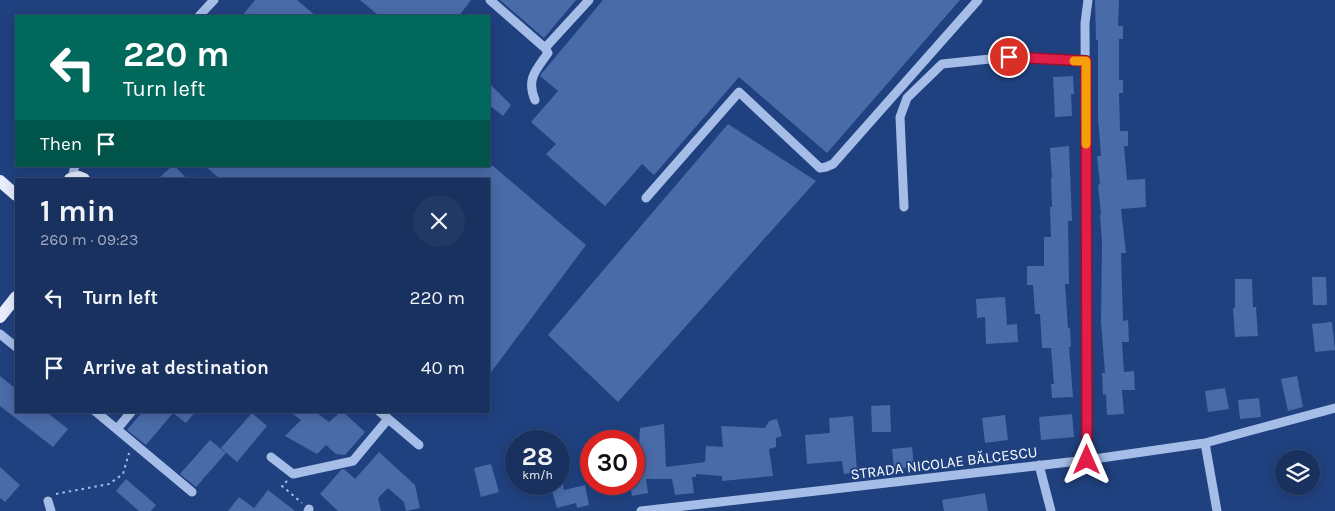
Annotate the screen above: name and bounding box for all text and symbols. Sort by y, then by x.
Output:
text: 220 m [123,34,230,75]
icon: left [40,35,105,100]
pin [988,36,1030,78]
icon: arrive [995,43,1023,71]
text: Turn left [123,76,206,102]
icon: arrive [92,130,120,158]
text: Then [40,133,82,155]
text: 1 min [40,193,115,229]
button: close [413,195,465,247]
text: 260 m · 09:23 [40,230,138,249]
icon: left [40,284,68,312]
text: Turn left [83,287,158,309]
text: 220 m [409,287,465,309]
icon: arrive [40,354,68,382]
text: Arrive at destination [83,357,269,379]
text: 40 m [421,357,465,379]
speed limit sign: 30 [580,430,645,495]
position arrow [1060,433,1112,485]
text: 28 [522,442,553,471]
street label: STRADA NICOLAE BĂLCESCU [850,443,1038,483]
map controls [1275,450,1320,495]
button: layers [1275,450,1320,495]
text: km/h [522,468,553,482]

